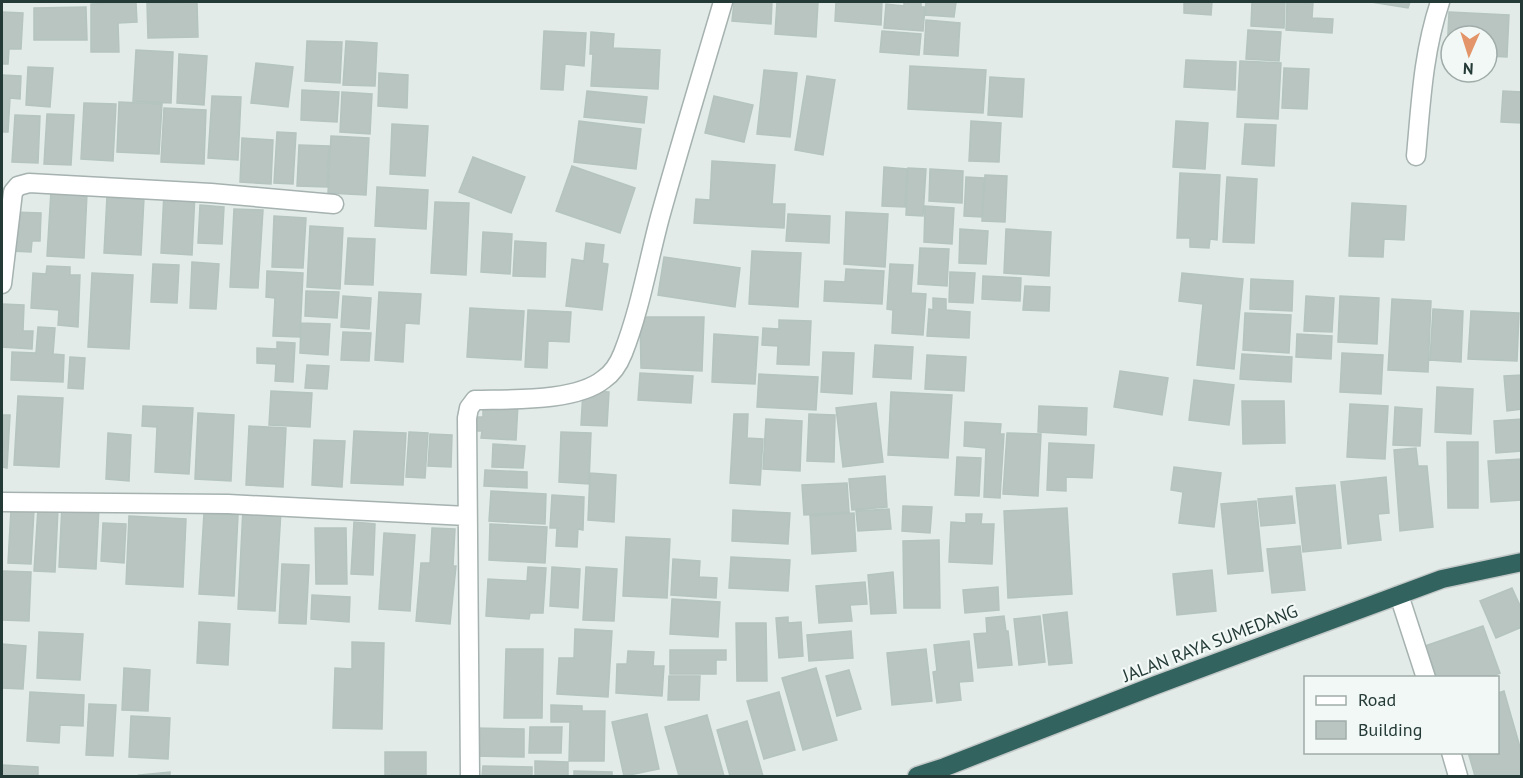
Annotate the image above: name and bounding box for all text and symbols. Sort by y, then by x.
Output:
north arrow [1439,24,1499,84]
text: N [1462,59,1474,79]
street label: JALAN RAYA SUMEDANG [1118,599,1301,687]
legend [1304,676,1499,754]
text: Road [1358,688,1396,711]
text: Building [1358,718,1422,741]

